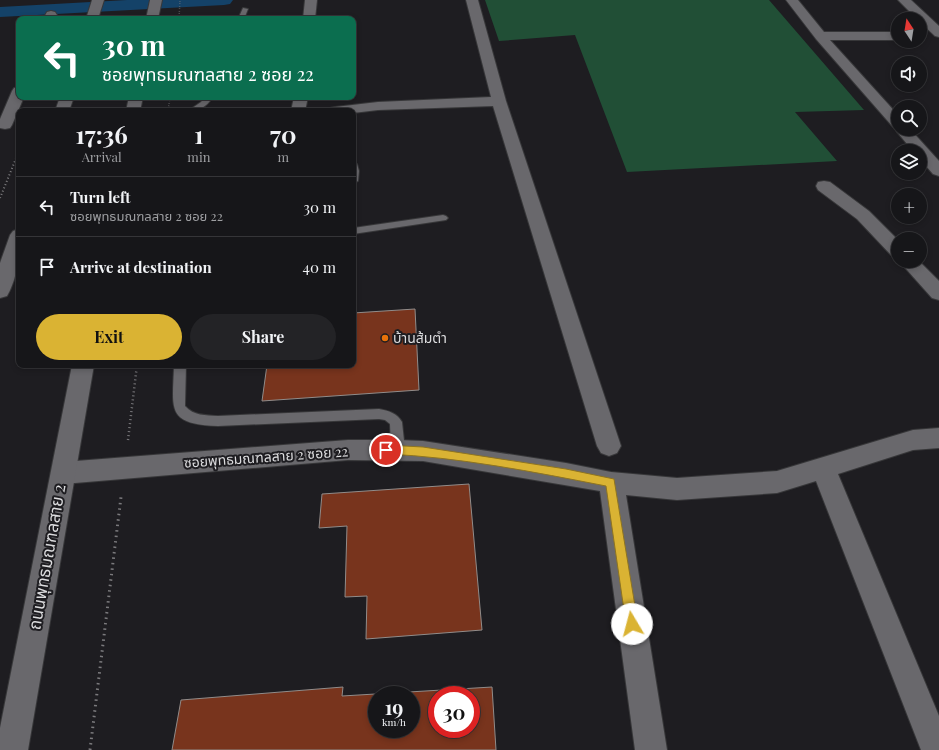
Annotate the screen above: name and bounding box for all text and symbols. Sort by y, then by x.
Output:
north arrow [891,12,927,48]
map controls [891,12,927,268]
text: 30 m [102,26,166,63]
icon: left [36,32,88,84]
button: sound [891,56,927,92]
text: ซอยพุทธมณฑลสาย 2 ซอย 22 [102,62,314,86]
button: search [891,100,927,136]
text: 17:36 [76,118,128,150]
text: 1 [194,118,204,150]
text: 70 [270,118,296,150]
button: layers [891,144,927,180]
text: Arrival [82,148,122,165]
text: min [187,148,210,165]
text: m [277,148,289,165]
text: Turn left [70,187,131,207]
button: + [891,188,927,224]
icon: left [36,196,58,218]
text: 30 m [303,197,336,217]
text: ซอยพุทธมณฑลสาย 2 ซอย 22 [70,207,223,224]
button: − [891,232,927,268]
icon: arrive [36,256,58,278]
text: Arrive at destination [70,257,212,277]
text: 40 m [303,257,336,277]
button: Exit [36,314,182,360]
button: Share [190,314,336,360]
place label: บ้านส้มตำ [393,328,447,347]
marker: บ้านส้มตำ [380,333,390,343]
pin [369,433,403,467]
icon: arrive [375,439,397,461]
street label: ซอยพุทธมณฑลสาย 2 ซอย 22 [183,441,349,472]
street label: ถนนพุทธมณฑลสาย 2 [22,482,71,632]
position arrow [611,603,653,645]
speed limit sign: 30 [428,686,480,738]
text: 19 [385,693,403,720]
text: km/h [382,715,406,729]

